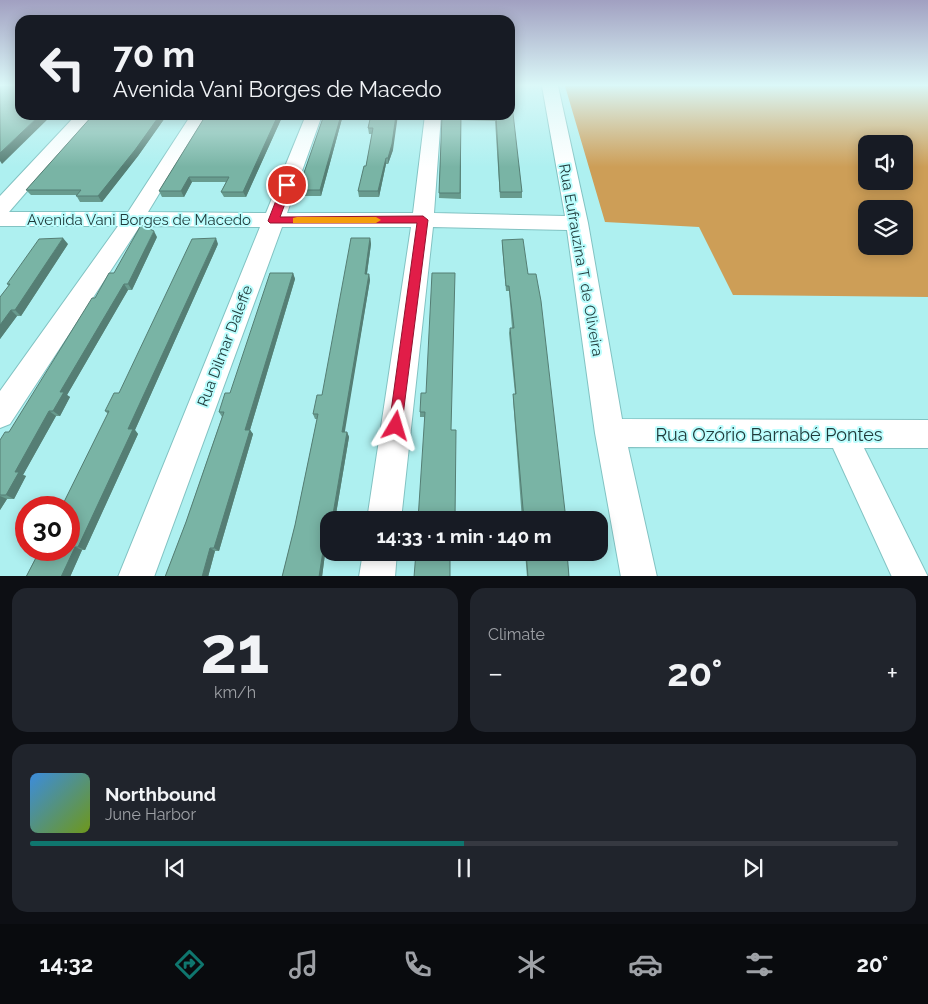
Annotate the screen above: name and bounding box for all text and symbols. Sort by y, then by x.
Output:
text: 70 m [113,34,195,75]
icon: left [30,35,95,100]
text: Avenida Vani Borges de Macedo [113,76,442,102]
map controls [858,135,913,255]
button: sound [858,135,913,190]
street label: Rua Eufrauzina T. de Oliveira [555,162,607,358]
pin [266,164,308,206]
icon: arrive [273,171,301,199]
button: layers [858,200,913,255]
street label: Avenida Vani Borges de Macedo [27,211,251,229]
street label: Rua Dilmar Daleffe [194,283,256,409]
position arrow [369,399,421,451]
street label: Rua Ozório Barnabé Pontes [655,424,883,445]
speed limit sign: 30 [15,496,80,561]
text: 14:33 · 1 min · 140 m [376,525,552,547]
text: 21 [201,612,269,688]
text: Climate [488,625,545,644]
text: 20° [667,650,722,695]
text: − [488,657,503,690]
text: + [886,657,898,690]
text: km/h [214,683,256,702]
text: Northbound [105,783,216,805]
text: June Harbor [105,805,196,824]
icon: previous [161,854,189,882]
icon: pause [450,854,478,882]
icon: next [739,854,767,882]
icon: directions [172,947,207,982]
icon: music [286,947,321,982]
icon: phone [400,947,435,982]
icon: climate [514,947,549,982]
icon: car [628,947,663,982]
icon: filters [742,947,777,982]
text: 14:32 [40,951,93,977]
text: 20° [857,951,888,977]

